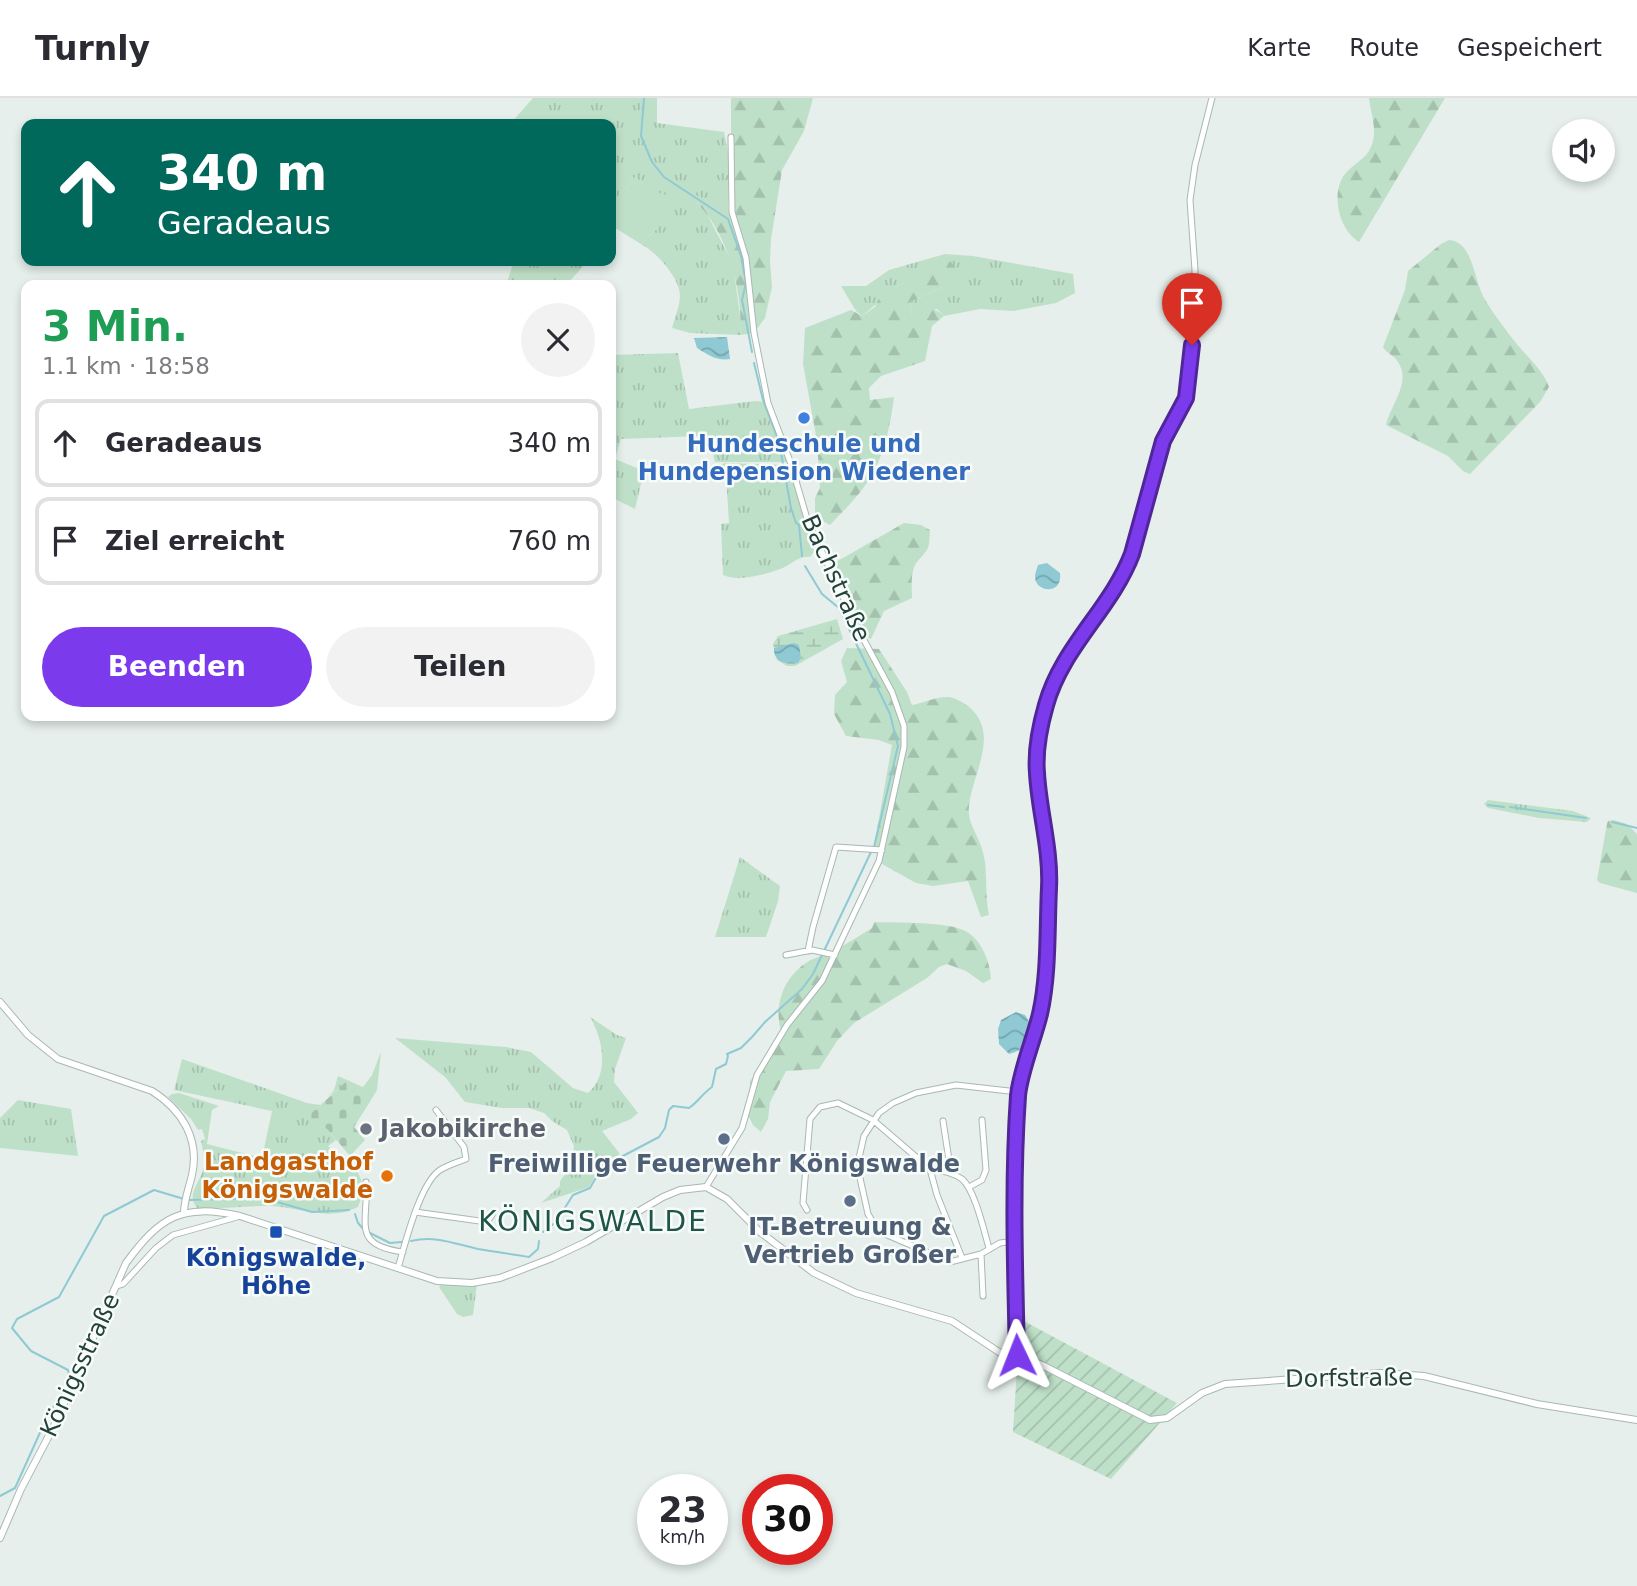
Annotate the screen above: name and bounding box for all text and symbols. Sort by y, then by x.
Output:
text: Turnly [35,29,150,68]
text: Karte [1247,34,1311,62]
text: Route [1349,34,1419,62]
text: Gespeichert [1457,34,1602,62]
map controls [1552,119,1615,182]
button: sound [1552,119,1615,182]
text: 340 m [157,145,327,202]
icon: ahead [42,147,133,238]
text: Geradeaus [157,204,331,242]
pin [1162,273,1222,345]
icon: arrive [1173,284,1211,322]
text: 3 Min. [42,302,188,351]
button: close [521,303,595,377]
text: 1.1 km · 18:58 [42,353,210,379]
marker: Hundeschule und Hundepension Wiedener [796,410,812,426]
icon: ahead [46,424,84,462]
text: Geradeaus [105,428,262,458]
text: 340 m [508,428,591,458]
place label: Hundeschule und Hundepension Wiedener [638,430,970,486]
street label: Bachstraße [796,510,876,646]
icon: arrive [46,522,84,560]
text: Ziel erreicht [105,526,285,556]
text: 760 m [508,526,591,556]
button: Beenden [42,627,312,707]
button: Teilen [326,627,595,707]
place label: Jakobikirche [378,1115,546,1143]
marker: Jakobikirche [358,1121,374,1137]
marker: Freiwillige Feuerwehr Königswalde [716,1131,732,1147]
place label: Landgasthof Königswalde [202,1148,374,1204]
place label: Freiwillige Feuerwehr Königswalde [488,1150,960,1178]
marker: Landgasthof Königswalde [379,1168,395,1184]
marker: IT-Betreuung & Vertrieb Großer [842,1193,858,1209]
district label: KÖNIGSWALDE [478,1204,708,1238]
place label: IT-Betreuung & Vertrieb Großer [744,1213,956,1269]
marker: Königswalde, Höhe [268,1224,284,1240]
place label: Königswalde, Höhe [186,1244,366,1300]
street label: Königsstraße [35,1289,125,1441]
position arrow [980,1318,1054,1392]
street label: Dorfstraße [1285,1363,1413,1393]
speed limit sign: 30 [742,1474,833,1565]
text: 23 [658,1490,707,1530]
text: km/h [660,1526,705,1547]

